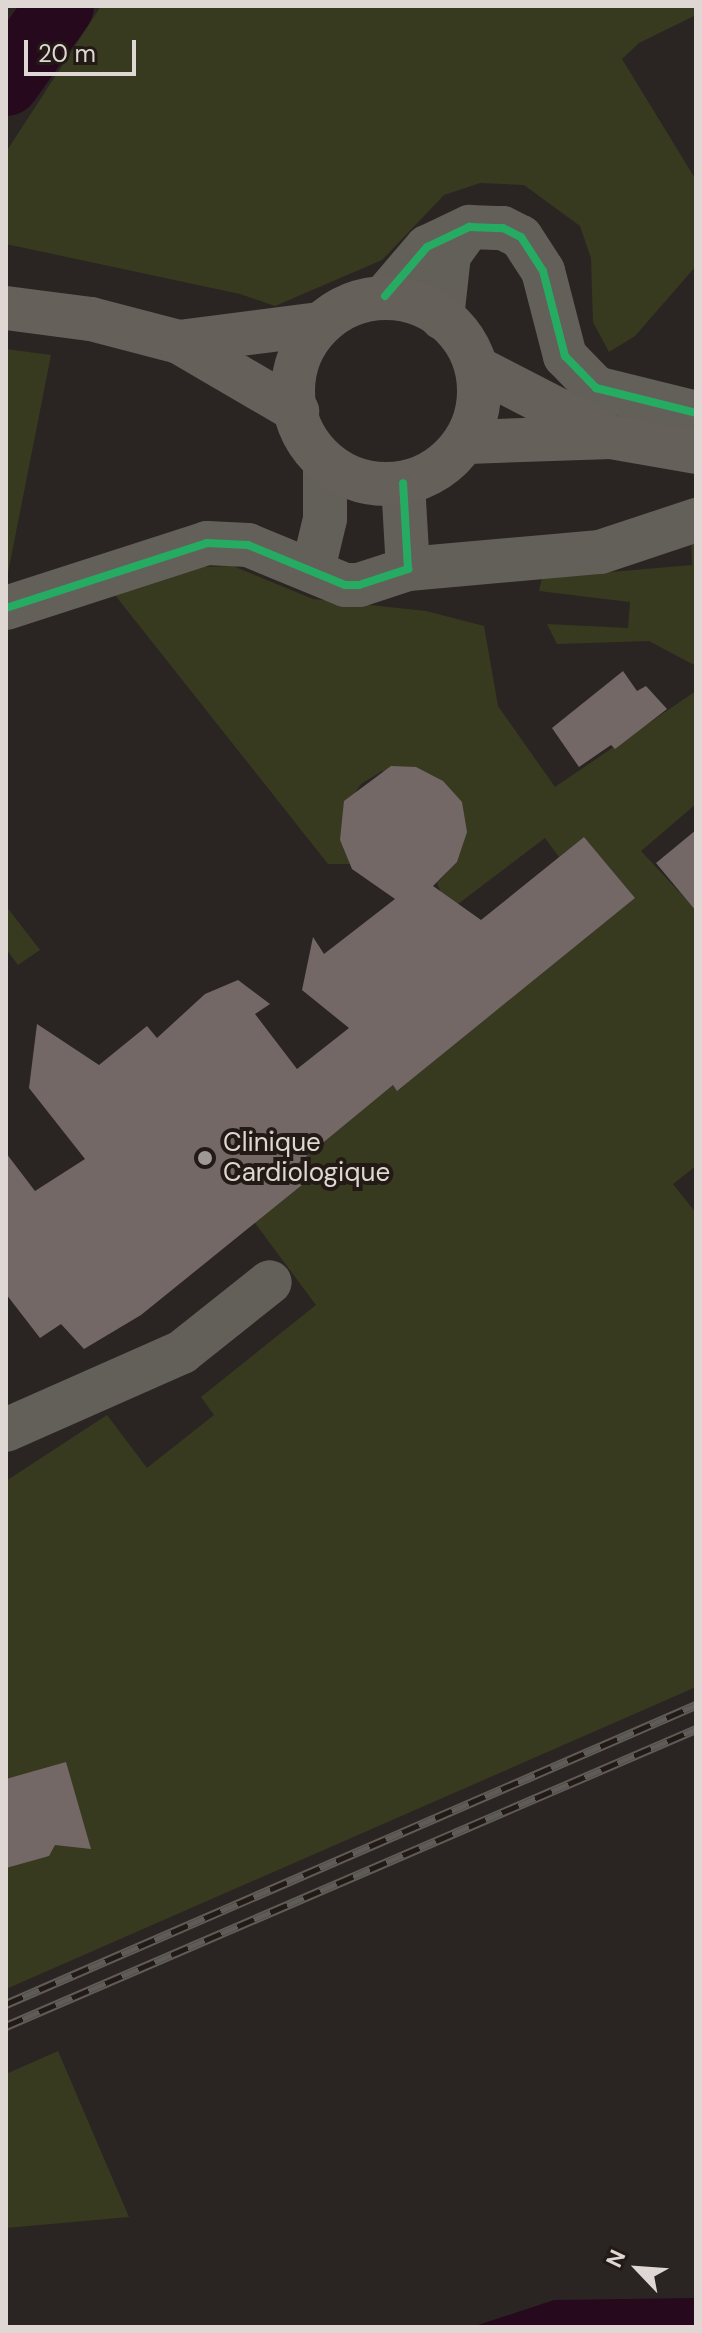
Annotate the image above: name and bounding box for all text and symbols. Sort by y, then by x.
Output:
scale bar [28,24,140,74]
text: 20 m [38,38,96,69]
place label: Clinique Cardiologique [223,1127,390,1188]
marker: Clinique Cardiologique [194,1147,216,1169]
north arrow [598,2229,678,2309]
text: N [599,2245,632,2272]

